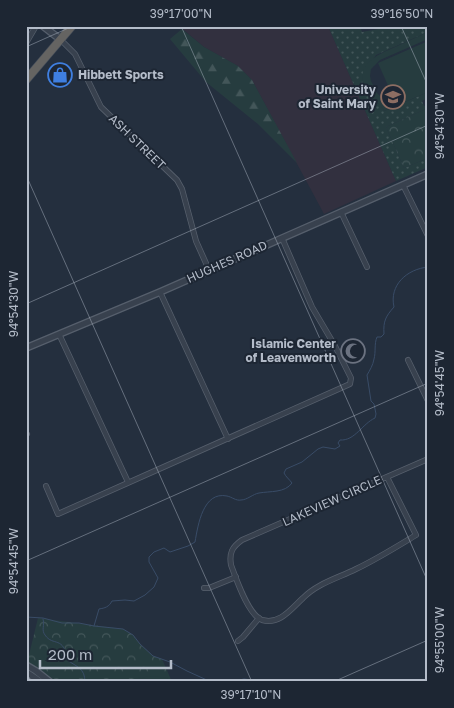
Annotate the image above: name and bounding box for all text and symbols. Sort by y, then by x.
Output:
text: 39°17'00"N [150,6,212,21]
text: 39°16'50"N [371,6,433,21]
shop icon: Hibbett Sports [47,62,73,88]
place label: Hibbett Sports [78,67,164,82]
place label: University of Saint Mary [298,82,377,111]
school or university icon: University of Saint Mary [380,84,406,110]
text: 94°54'30"W [432,92,447,159]
street label: ASH STREET [106,111,169,173]
street label: HUGHES ROAD [184,237,269,286]
text: 94°54'30"W [6,270,21,337]
place label: Islamic Center of Leavenworth [246,336,336,365]
mosque icon: Islamic Center of Leavenworth [340,338,366,364]
text: 94°54'45"W [432,349,447,416]
street label: LAKEVIEW CIRCLE [280,472,384,529]
text: 94°54'45"W [6,527,21,594]
text: 94°55'00"W [432,606,447,673]
scale bar [40,638,171,670]
text: 200 m [48,645,92,663]
text: 39°17'10"N [221,687,281,702]

